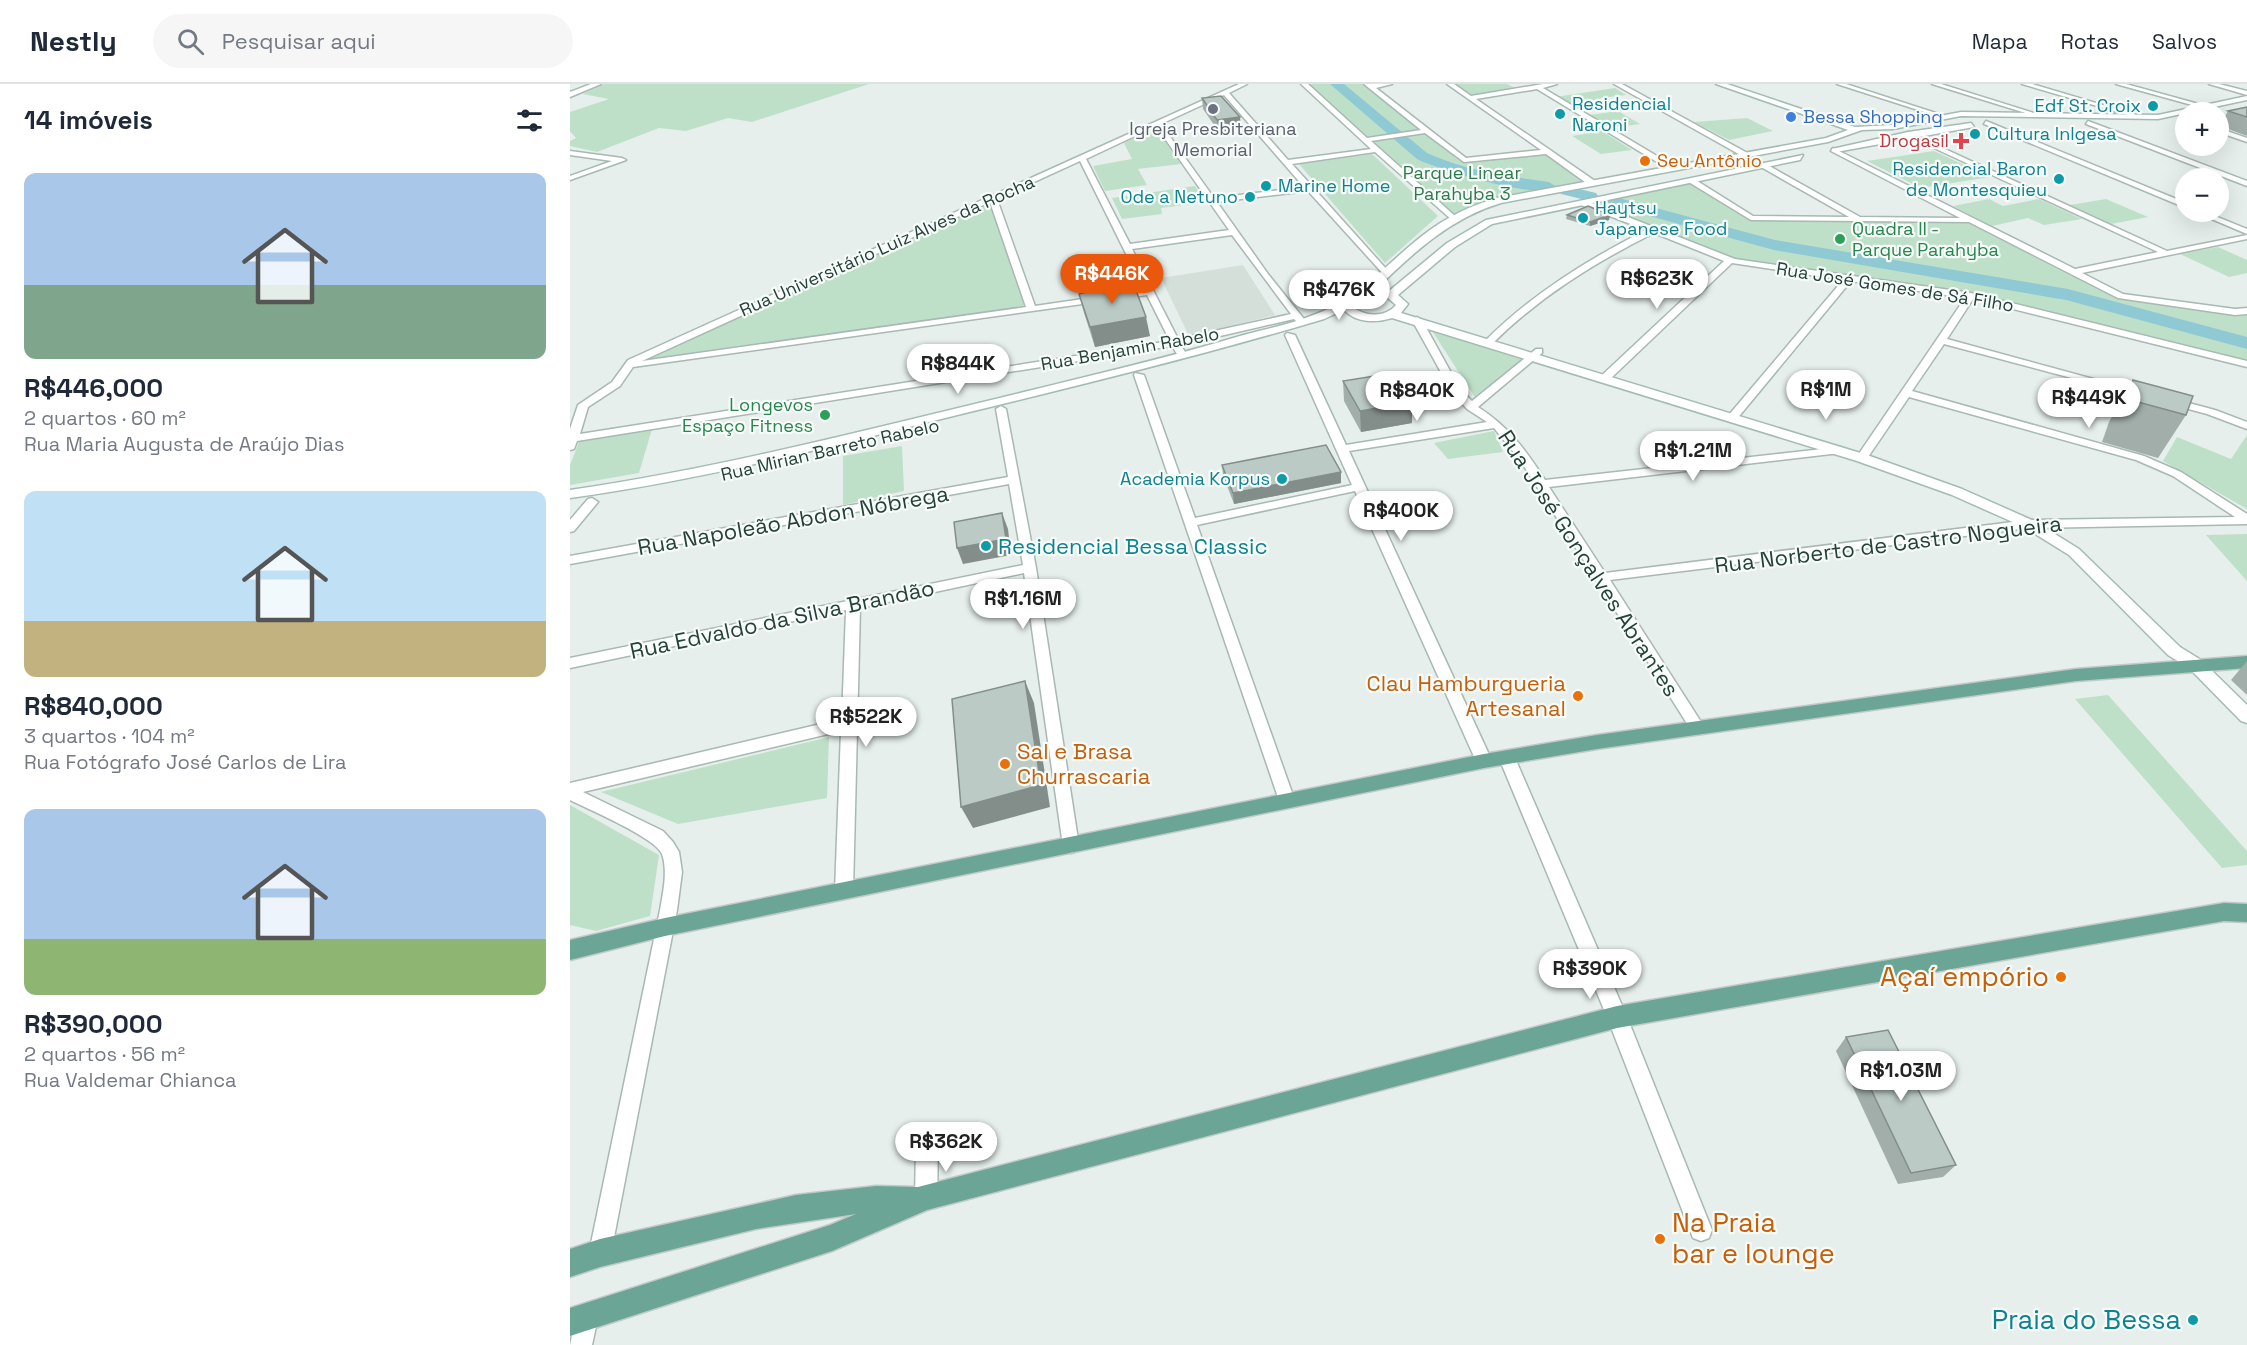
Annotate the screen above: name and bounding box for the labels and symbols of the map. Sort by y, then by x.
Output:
place label: Residencial Naroni [1572,92,1671,136]
place label: Edf St. Croix [2035,94,2141,117]
marker: Edf St. Croix [2146,99,2160,113]
marker: Igreja Presbiteriana Memorial [1206,102,1220,116]
place label: Bessa Shopping [1803,105,1943,128]
marker: Residencial Naroni [1553,107,1567,121]
marker: Bessa Shopping [1784,110,1798,124]
place label: Igreja Presbiteriana Memorial [1129,117,1297,161]
place label: Cultura Inlgesa [1987,122,2117,145]
marker: Cultura Inlgesa [1968,127,1982,141]
place label: Drogasil [1879,129,1949,152]
marker: Drogasil [1954,134,1968,148]
place label: Seu Antônio [1657,149,1762,172]
marker: Seu Antônio [1638,154,1652,168]
place label: Residencial Baron de Montesquieu [1892,157,2047,201]
park label: Parque Linear Parahyba 3 [1403,161,1521,205]
street label: Rua Universitário Luiz Alves da Rocha [736,170,1038,321]
marker: Residencial Baron de Montesquieu [2052,172,2066,186]
place label: Marine Home [1278,174,1391,197]
marker: Marine Home [1259,179,1273,193]
place label: Ode a Netuno [1120,185,1238,208]
marker: Ode a Netuno [1243,190,1257,204]
place label: Haytsu Japanese Food [1595,196,1727,240]
marker: Haytsu Japanese Food [1576,211,1590,225]
place label: Quadra II - Parque Parahyba [1852,217,1999,261]
marker: Quadra II - Parque Parahyba [1833,232,1847,246]
pin: R$446K [1063,254,1161,305]
street label: Rua José Gomes de Sá Filho [1775,256,2016,317]
pin: R$623K [1608,259,1706,310]
pin: R$476K [1290,270,1388,321]
street label: Rua Benjamin Rabelo [1039,321,1221,376]
pin: R$844K [909,344,1007,395]
pin: R$1M [1790,370,1862,421]
pin: R$840K [1368,371,1466,422]
pin: R$449K [2040,378,2138,429]
place label: Longevos Espaço Fitness [682,393,813,437]
marker: Longevos Espaço Fitness [818,408,832,422]
street label: Rua Mirian Barreto Rabelo [718,413,941,486]
street label: Rua José Gonçalves Abrantes [1492,424,1686,702]
pin: R$1.21M [1638,431,1748,482]
place label: Academia Korpus [1120,467,1270,490]
marker: Academia Korpus [1275,472,1289,486]
street label: Rua Napoleão Abdon Nóbrega [635,479,951,561]
pin: R$400K [1352,491,1450,542]
street label: Rua Norberto de Castro Nogueira [1713,509,2064,579]
place label: Residencial Bessa Classic [998,532,1268,560]
marker: Residencial Bessa Classic [979,539,993,553]
street label: Rua Edvaldo da Silva Brandão [627,573,937,665]
pin: R$1.16M [968,579,1078,630]
place label: Clau Hamburgueria Artesanal [1367,669,1566,722]
marker: Clau Hamburgueria Artesanal [1571,689,1585,703]
pin: R$522K [817,697,915,748]
place label: Sal e Brasa Churrascaria [1017,737,1151,790]
marker: Sal e Brasa Churrascaria [998,757,1012,771]
pin: R$390K [1541,949,1639,1000]
place label: Açaí empório [1880,959,2049,994]
marker: Açaí empório [2054,970,2068,984]
pin: R$1.03M [1846,1051,1956,1102]
pin: R$362K [897,1122,995,1173]
place label: Na Praia bar e lounge [1672,1205,1835,1271]
marker: Na Praia bar e lounge [1653,1232,1667,1246]
place label: Praia do Bessa [1992,1302,2181,1337]
marker: Praia do Bessa [2186,1313,2200,1327]

